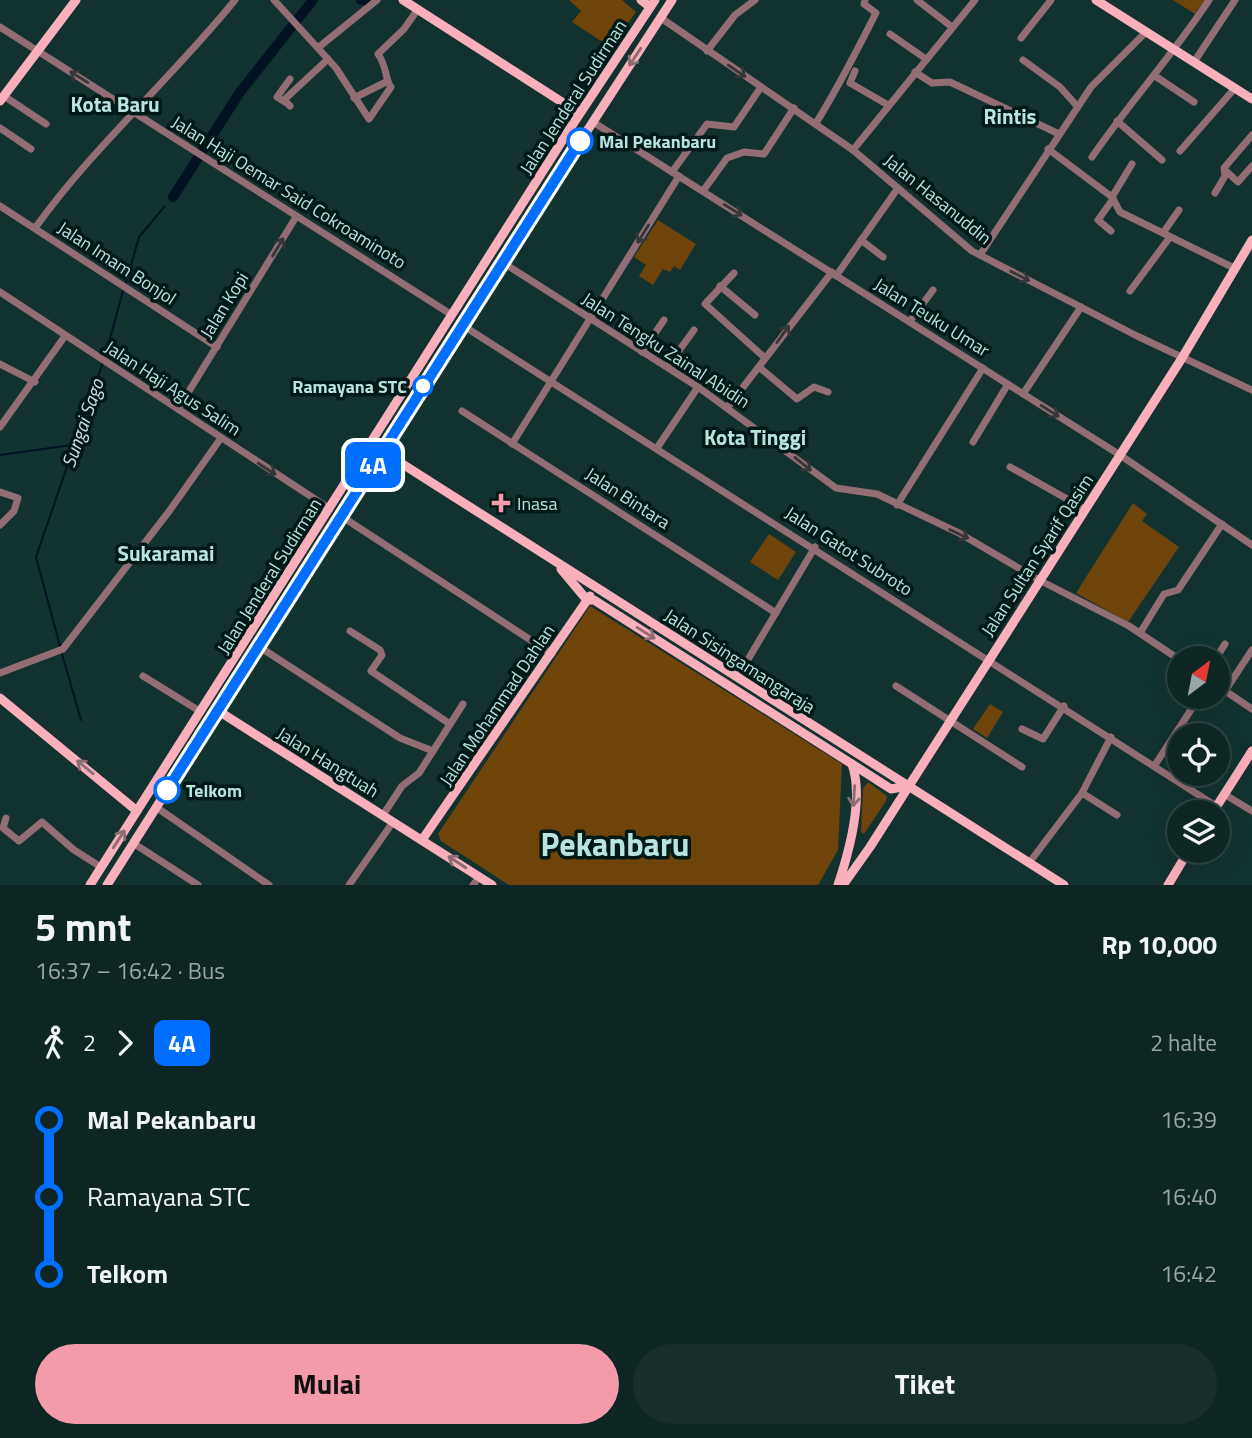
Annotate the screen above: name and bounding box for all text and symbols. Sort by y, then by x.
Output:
street label: Jalan Jenderal Sudirman [513,14,633,180]
one-way arrow [628,47,643,66]
one-way arrow [727,64,746,78]
one-way arrow [69,69,89,83]
district label: Kota Baru [70,88,160,120]
district label: Rintis [983,100,1037,132]
street label: Jalan Haji Oemar Said Cokroaminoto [167,109,411,275]
marker: Mal Pekanbaru [567,128,593,154]
place label: Mal Pekanbaru [599,128,716,155]
street label: Jalan Hasanuddin [878,147,998,251]
one-way arrow [723,204,743,218]
street label: Jalan Imam Bonjol [52,215,182,311]
one-way arrow [635,224,649,244]
one-way arrow [272,238,286,258]
street label: Jalan Kopi [193,266,255,344]
one-way arrow [1009,269,1030,283]
street label: Jalan Teuku Umar [869,271,995,363]
street label: Jalan Tengku Zainal Abidin [577,285,755,415]
one-way arrow [776,326,791,344]
street label: Jalan Haji Agus Salim [100,334,246,442]
place label: Ramayana STC [292,373,407,400]
water label: Sungai Sago [53,374,111,471]
marker: Ramayana STC [413,376,433,396]
one-way arrow [1039,404,1059,418]
district label: Kota Tinggi [704,421,806,453]
line badge: 4A [342,442,404,488]
text: 4A [359,447,387,483]
one-way arrow [793,456,811,471]
street label: Jalan Bintara [580,460,676,536]
one-way arrow [257,462,277,476]
street label: Jalan Sultan Syarif Qasim [974,468,1100,642]
place label: Inasa [517,490,558,517]
street label: Jalan Jenderal Sudirman [210,493,328,659]
marker: Inasa [491,493,511,513]
street label: Jalan Gatot Subroto [780,500,918,602]
one-way arrow [948,527,969,541]
district label: Sukaramai [118,537,214,569]
street label: Jalan Sisingamangaraja [659,602,821,720]
street label: Jalan Mohammad Dahlan [433,619,561,791]
one-way arrow [635,626,655,640]
north arrow [1167,646,1230,709]
map controls [1167,646,1230,863]
street label: Jalan Hangtuah [272,720,384,804]
button: locate [1167,723,1230,786]
one-way arrow [76,759,94,775]
marker: Telkom [154,777,180,803]
place label: Telkom [186,777,242,804]
one-way arrow [848,784,861,807]
button: layers [1167,800,1230,863]
district label: Pekanbaru [540,820,690,868]
one-way arrow [112,830,126,849]
one-way arrow [448,855,467,870]
text: 5 mnt [35,898,131,956]
text: Rp 10,000 [1101,925,1217,964]
text: 16:37 – 16:42 · Bus [35,953,225,988]
icon: walk [35,1024,73,1062]
icon: forward [106,1024,144,1062]
text: 2 [83,1025,96,1060]
text: 4A [168,1025,196,1061]
text: 2 halte [1150,1025,1217,1060]
text: Mal Pekanbaru [87,1100,256,1139]
text: 16:39 [1160,1102,1217,1137]
text: Ramayana STC [87,1177,250,1216]
text: 16:40 [1160,1179,1217,1214]
text: Telkom [87,1254,168,1293]
text: 16:42 [1160,1256,1217,1291]
button: Mulai [35,1344,619,1424]
button: Tiket [633,1344,1217,1424]

